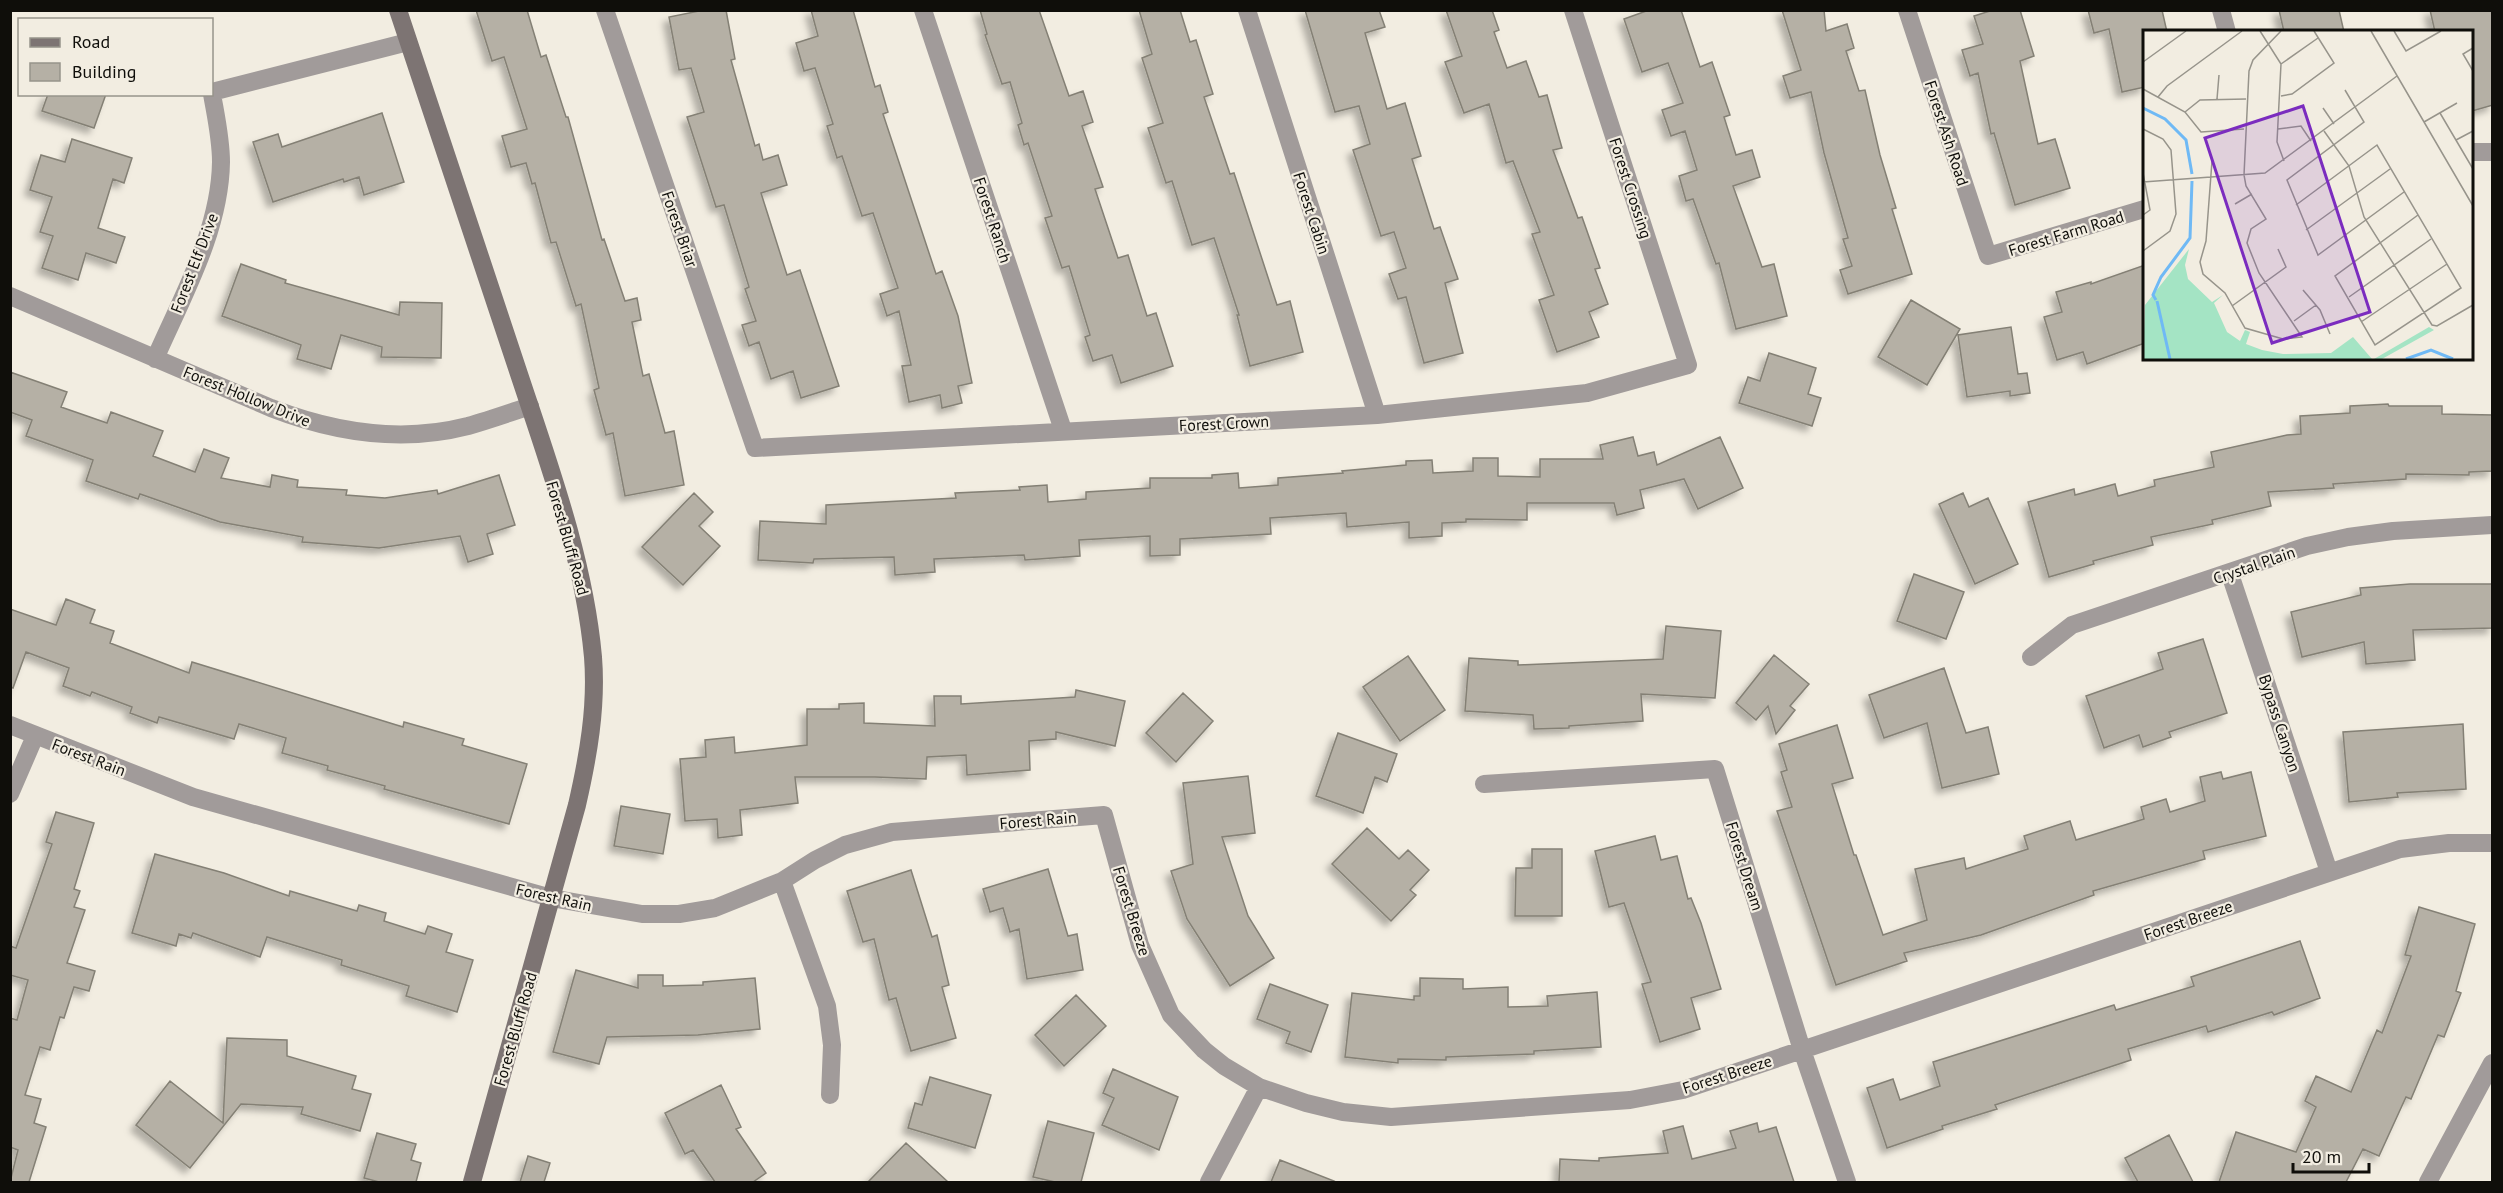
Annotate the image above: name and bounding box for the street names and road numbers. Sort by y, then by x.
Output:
street label: Forest Ash Road [1921,78,1973,188]
street label: Forest Crossing [1605,135,1657,241]
street label: Forest Cabin [1289,169,1335,257]
street label: Forest Ranch [970,175,1016,265]
street label: Forest Briar [658,188,703,270]
street label: Forest Farm Road [2006,206,2126,260]
street label: Forest Elf Drive [166,210,222,316]
street label: Forest Hollow Drive [180,361,314,431]
street label: Forest Crown [1178,411,1270,435]
street label: Forest Bluff Road [542,479,594,597]
street label: Crystal Plain [2210,542,2298,588]
street label: Bypass Canyon [2255,672,2305,774]
street label: Forest Rain [49,734,129,780]
street label: Forest Rain [999,807,1077,833]
street label: Forest Dream [1722,819,1768,913]
street label: Forest Breeze [1109,864,1155,958]
street label: Forest Rain [514,879,594,915]
street label: Forest Breeze [2141,895,2235,945]
street label: Forest Bluff Road [489,970,541,1088]
street label: Forest Breeze [1680,1050,1774,1098]

